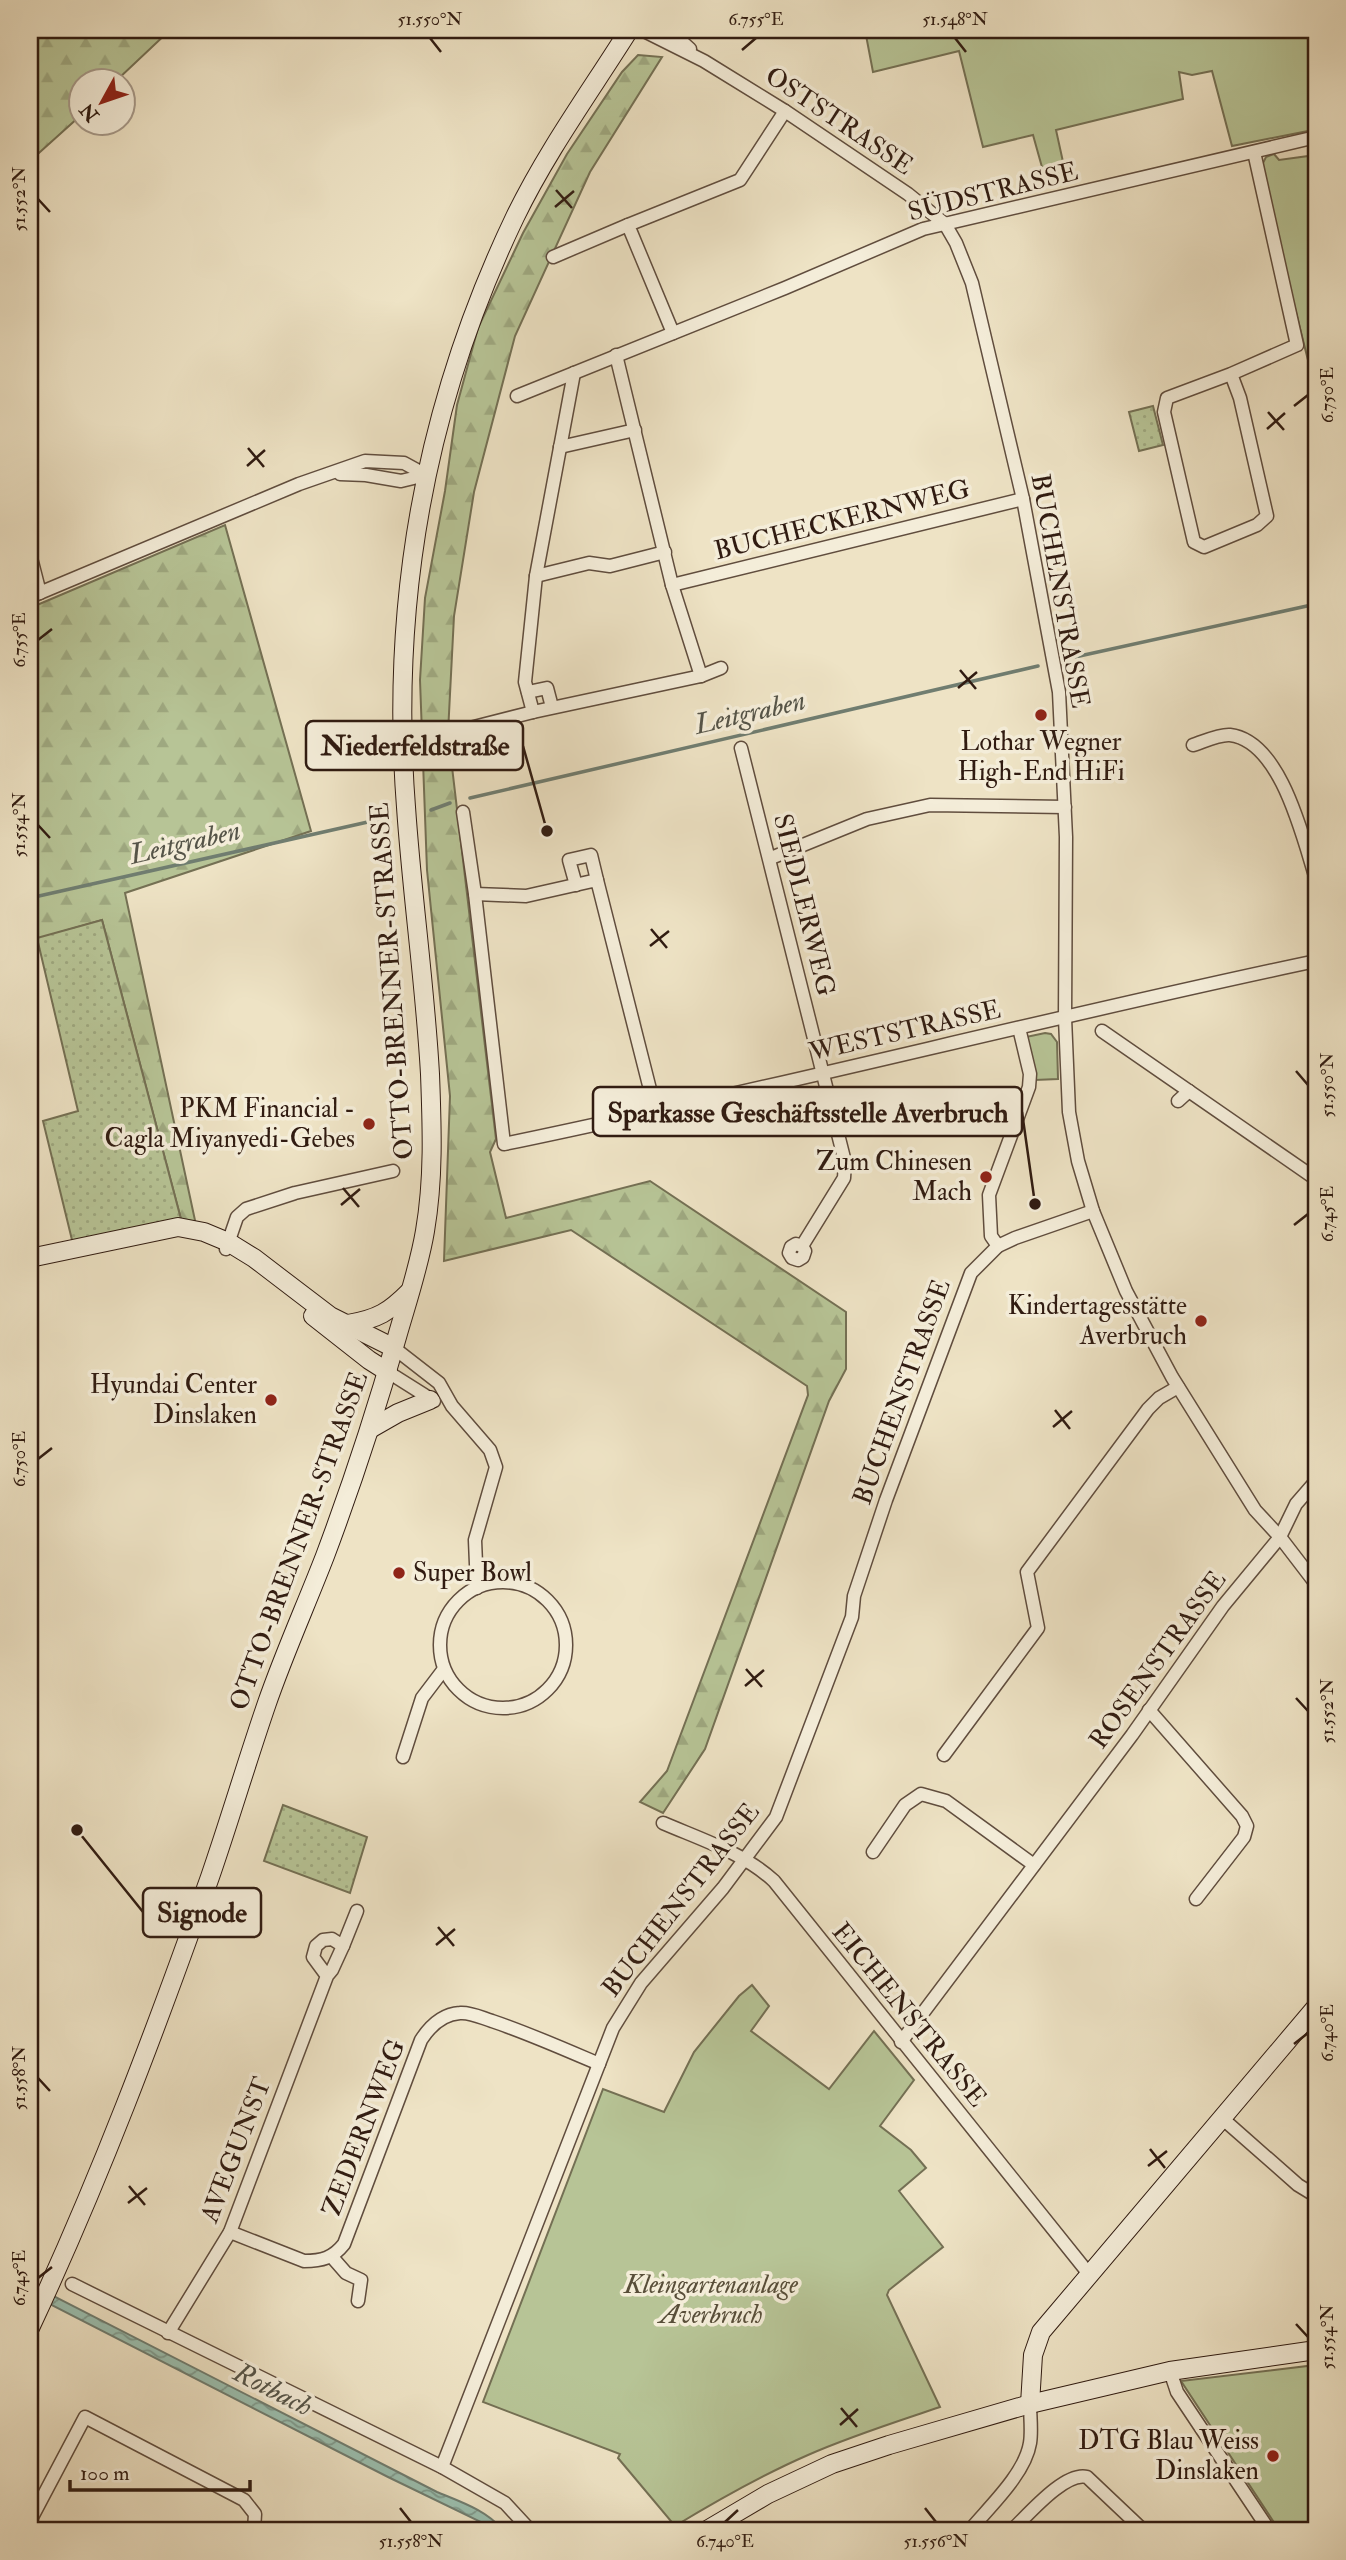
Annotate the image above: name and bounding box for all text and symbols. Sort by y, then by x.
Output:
text: 51.550°N [398,8,462,31]
text: 6.755°E [728,8,784,31]
text: 51.548°N [922,8,988,31]
street label: OSTSTRASSE [759,60,919,182]
north arrow [66,66,136,136]
text: N [74,97,105,127]
street label: SÜDSTRASSE [904,154,1081,229]
text: 51.552°N [8,167,31,231]
text: 6.750°E [1316,367,1339,423]
street label: BUCHENSTRASSE [1024,471,1096,711]
street label: BUCHECKERNWEG [711,473,973,567]
text: 6.755°E [8,612,31,668]
water label: Leitgraben [690,683,809,743]
marker: Lothar Wegner High-End HiFi [1033,707,1049,723]
callout: Niederfeldstraße [306,721,523,770]
place label: Lothar Wegner High-End HiFi [957,726,1125,788]
text: Niederfeldstraße [320,729,510,764]
text: 51.554°N [8,792,31,858]
street label: OTTO-BRENNER-STRASSE [364,801,420,1161]
street label: SIEDLERWEG [766,811,842,1000]
water label: Leitgraben [125,813,244,873]
street label: WESTSTRASSE [805,993,1004,1069]
text: 51.550°N [1316,1053,1339,1117]
callout: Sparkasse Geschäftsstelle Averbruch [593,1087,1022,1136]
place label: PKM Financial - Cagla Miyanyedi-Gebes [105,1093,355,1155]
text: Sparkasse Geschäftsstelle Averbruch [608,1096,1009,1131]
marker: PKM Financial - Cagla Miyanyedi-Gebes [361,1116,377,1132]
place label: Zum Chinesen Mach [816,1146,972,1208]
marker: Zum Chinesen Mach [978,1169,994,1185]
text: 6.745°E [1316,1186,1339,1242]
street label: BUCHENSTRASSE [846,1275,958,1509]
place label: Kindertagesstätte Averbruch [1008,1290,1187,1352]
marker: Kindertagesstätte Averbruch [1193,1313,1209,1329]
street label: OTTO-BRENNER-STRASSE [223,1367,375,1715]
place label: Hyundai Center Dinslaken [90,1369,257,1431]
marker: Hyundai Center Dinslaken [263,1392,279,1408]
text: 6.750°E [8,1431,31,1487]
place label: Super Bowl [413,1557,532,1590]
marker: Super Bowl [391,1565,407,1581]
street label: ROSENSTRASSE [1083,1565,1233,1755]
text: 51.552°N [1316,1679,1339,1743]
street label: BUCHENSTRASSE [595,1797,767,2003]
callout: Signode [143,1888,261,1937]
text: Signode [157,1896,247,1931]
street label: EICHENSTRASSE [825,1916,993,2114]
text: 6.740°E [1316,2004,1339,2062]
street label: ZEDERNWEG [316,2035,412,2221]
text: 51.558°N [8,2046,31,2110]
street label: AVEGUNST [193,2073,278,2228]
text: 6.745°E [8,2250,31,2306]
park label: Kleingartenanlage Averbruch [622,2269,798,2331]
text: 51.554°N [1316,2304,1339,2370]
water label: Rotbach [227,2355,318,2425]
place label: DTG Blau Weiss Dinslaken [1078,2425,1259,2487]
scale bar [70,2448,250,2492]
marker: DTG Blau Weiss Dinslaken [1265,2448,1281,2464]
text: 100 m [80,2460,130,2487]
text: 51.558°N [379,2530,443,2553]
text: 6.740°E [696,2530,754,2553]
text: 51.556°N [904,2530,968,2553]

